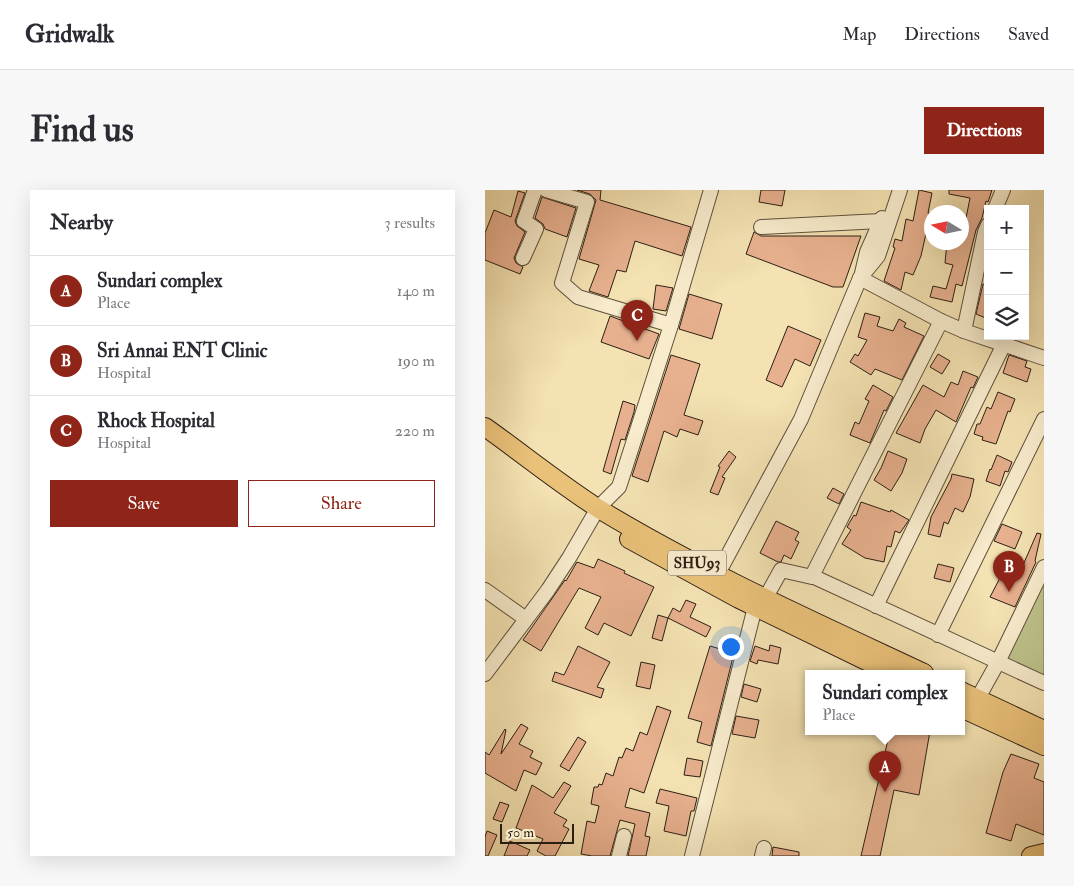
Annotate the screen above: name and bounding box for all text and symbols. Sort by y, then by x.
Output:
text: Gridwalk [25,19,114,50]
text: Map [843,23,876,46]
text: Directions [904,23,980,46]
text: Saved [1008,23,1049,46]
button: Directions [924,107,1044,154]
text: Find us [30,108,134,152]
north arrow [924,205,969,250]
map controls [984,205,1029,340]
button: + [984,205,1029,250]
text: Nearby [50,209,113,236]
text: 3 results [384,213,435,233]
button: − [984,250,1029,295]
text: Sundari complex [97,269,222,293]
text: A [61,281,71,301]
text: 140 m [397,281,435,301]
text: Place [97,293,130,313]
button: layers [984,295,1029,340]
pin: C [621,300,653,341]
text: Sri Annai ENT Clinic [97,339,267,363]
text: B [61,351,71,371]
text: 190 m [397,351,435,371]
text: Hospital [97,363,151,383]
text: Rhock Hospital [97,409,215,433]
text: C [60,421,72,441]
text: 220 m [395,421,435,441]
text: Hospital [97,433,151,453]
button: Save [50,480,238,527]
button: Share [248,480,435,527]
road number: SHU93 [668,550,726,576]
pin: B [993,551,1025,592]
your location [718,634,744,660]
popup [805,670,965,735]
text: Sundari complex [822,681,948,705]
text: Place [822,705,855,725]
pin: A [869,751,901,792]
scale bar [500,821,574,844]
text: 50 m [507,824,534,841]

